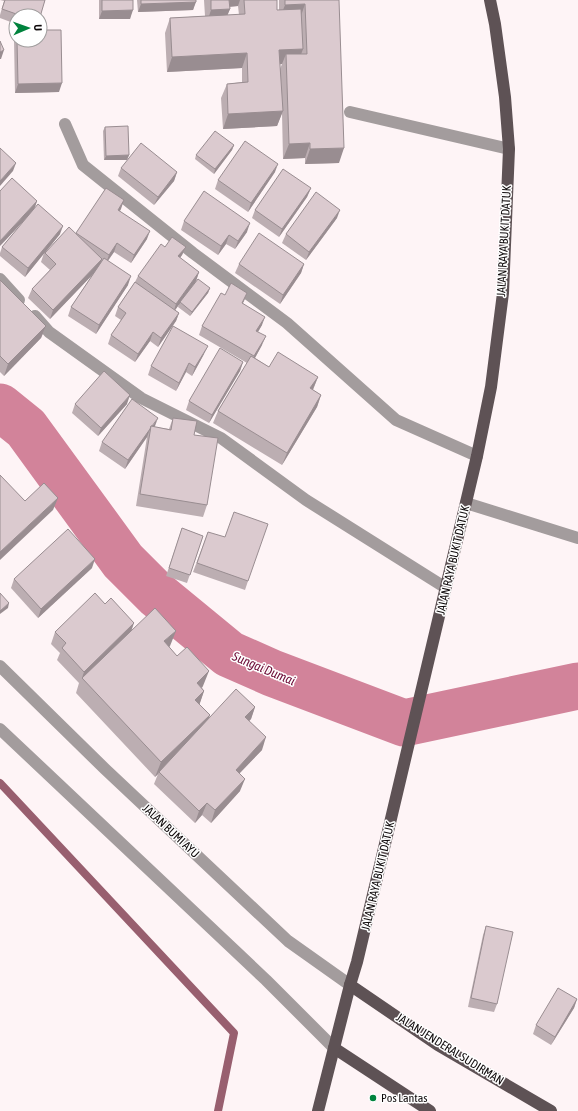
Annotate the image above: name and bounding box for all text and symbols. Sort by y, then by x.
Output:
north arrow [8,8,48,48]
text: U [32,24,44,31]
street label: JALAN RAYA BUKIT DATUK [494,185,514,297]
street label: JALAN RAYA BUKIT DATUK [434,504,472,616]
water label: Sungai Dumai [229,648,297,688]
street label: JALAN BUMI AYU [140,801,202,861]
street label: JALAN RAYA BUKIT DATUK [359,820,397,932]
street label: JALAN JENDERAL SUDIRMAN [394,1010,506,1088]
place label: Pos Lantas [381,1091,428,1105]
marker: Pos Lantas [368,1093,378,1103]

